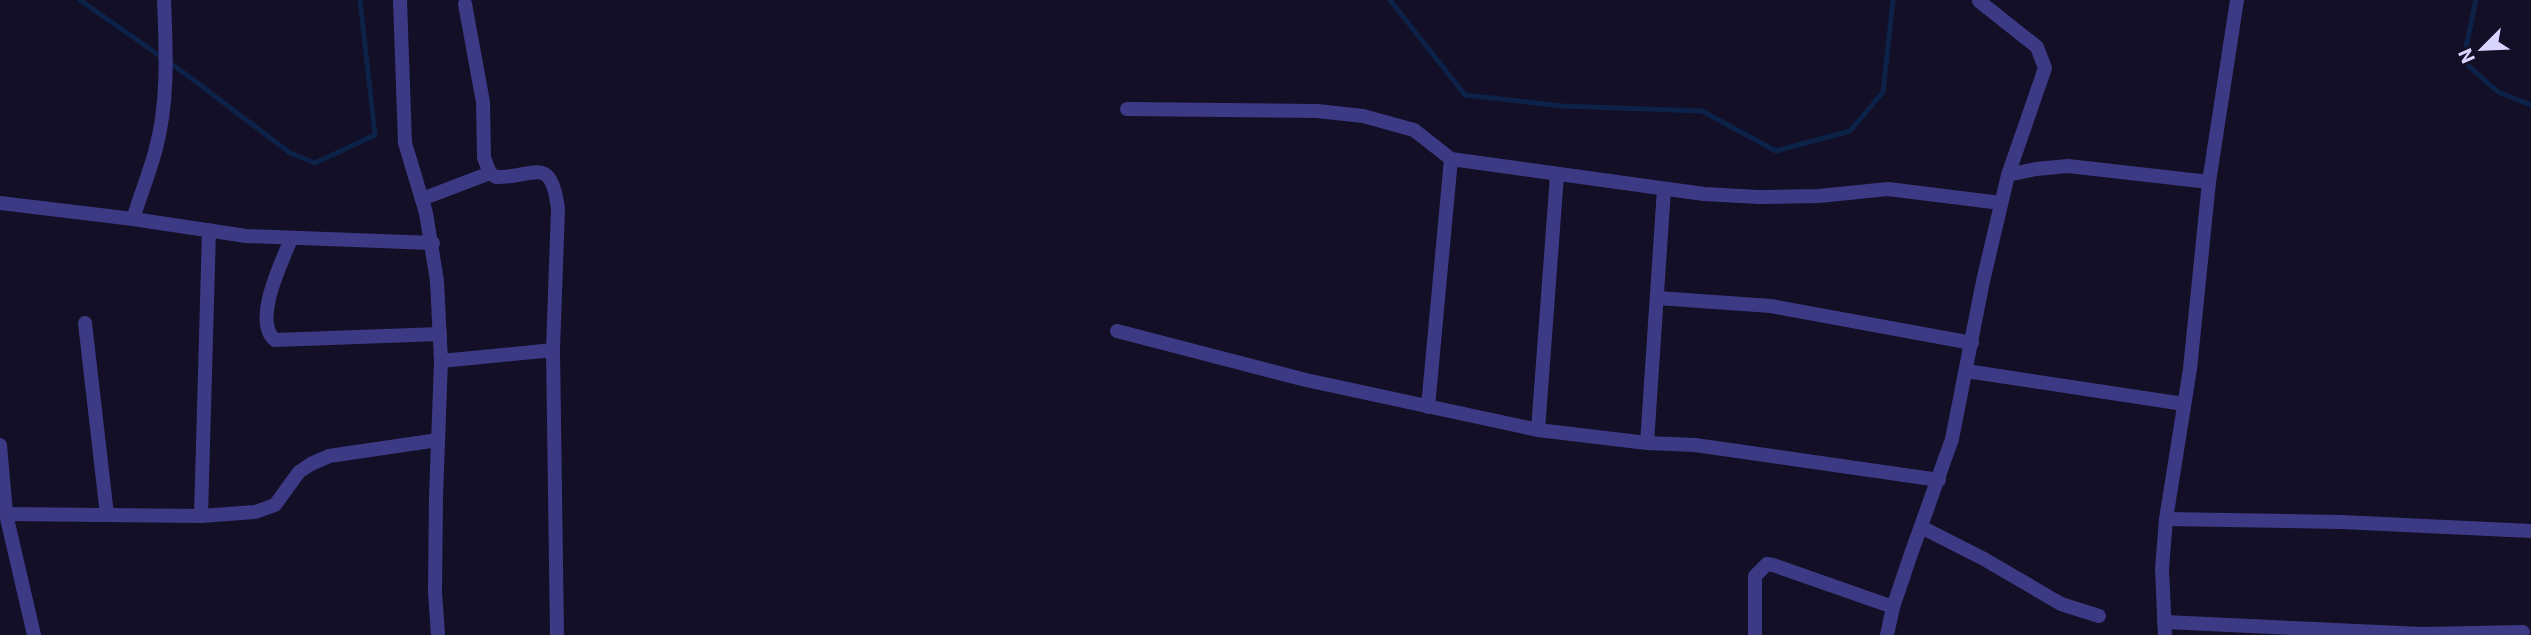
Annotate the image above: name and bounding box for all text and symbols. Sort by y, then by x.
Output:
north arrow [2447,14,2517,84]
text: N [2454,45,2480,67]

